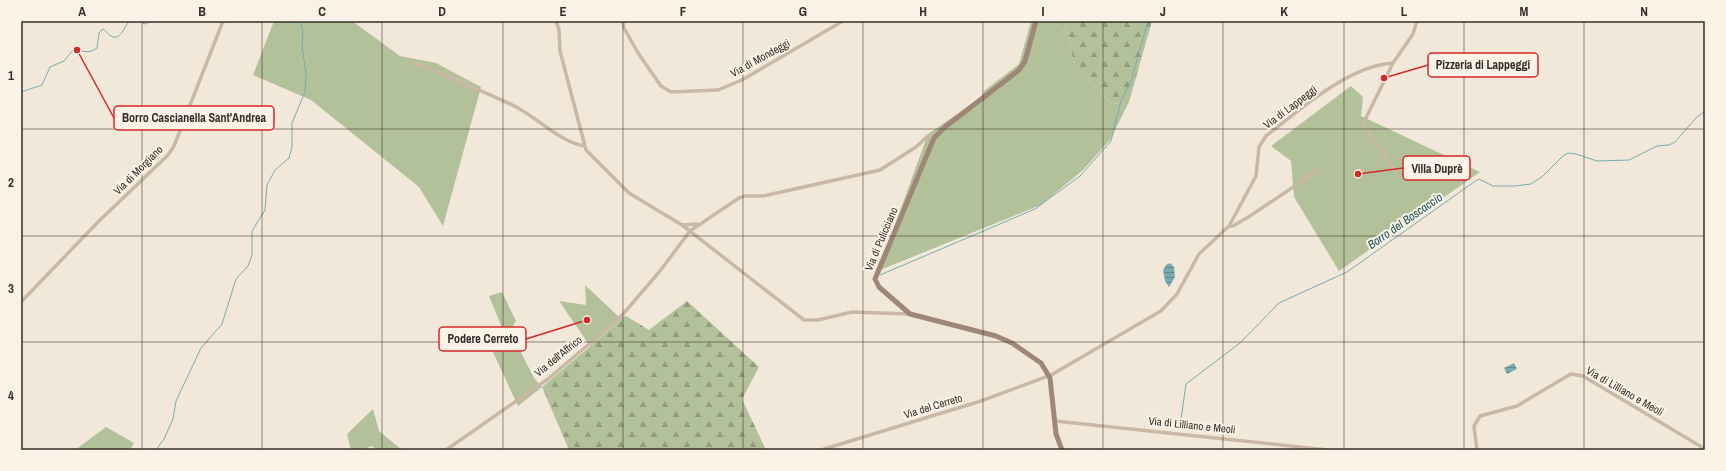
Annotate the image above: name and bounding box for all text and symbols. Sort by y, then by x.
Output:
text: A [78,3,86,20]
text: B [198,3,206,20]
text: C [318,3,326,20]
text: D [438,3,446,20]
text: E [559,3,567,20]
text: F [680,3,687,20]
text: G [799,3,807,20]
text: H [919,3,927,20]
text: I [1042,3,1045,20]
text: J [1160,3,1166,20]
text: K [1280,3,1288,20]
text: L [1401,3,1408,20]
text: M [1520,3,1529,20]
text: N [1640,3,1648,20]
street label: Via di Mondeggi [728,36,792,80]
callout: Pizzeria di Lappeggi [1428,53,1538,77]
text: Pizzeria di Lappeggi [1436,57,1531,73]
text: 1 [8,67,14,84]
street label: Via di Lappeggi [1260,82,1320,132]
callout: Borro Cascianella Sant'Andrea [114,106,274,130]
text: Borro Cascianella Sant'Andrea [122,110,267,126]
street label: Via di Morgiano [110,142,166,198]
callout: Villa Duprè [1403,156,1470,180]
text: Villa Duprè [1411,161,1463,177]
text: 2 [8,174,14,191]
water label: Borro del Boscaccio [1364,189,1446,253]
street label: Via di Pulicciano [861,205,901,273]
text: 3 [8,280,14,297]
callout: Podere Cerreto [439,327,526,351]
text: Podere Cerreto [447,331,519,347]
street label: Via dell'Affrico [531,332,585,380]
street label: Via di Lilliano e Meoli [1584,363,1666,419]
text: 4 [8,387,14,404]
street label: Via del Cerreto [902,390,964,422]
street label: Via di Lilliano e Meoli [1148,413,1236,437]

